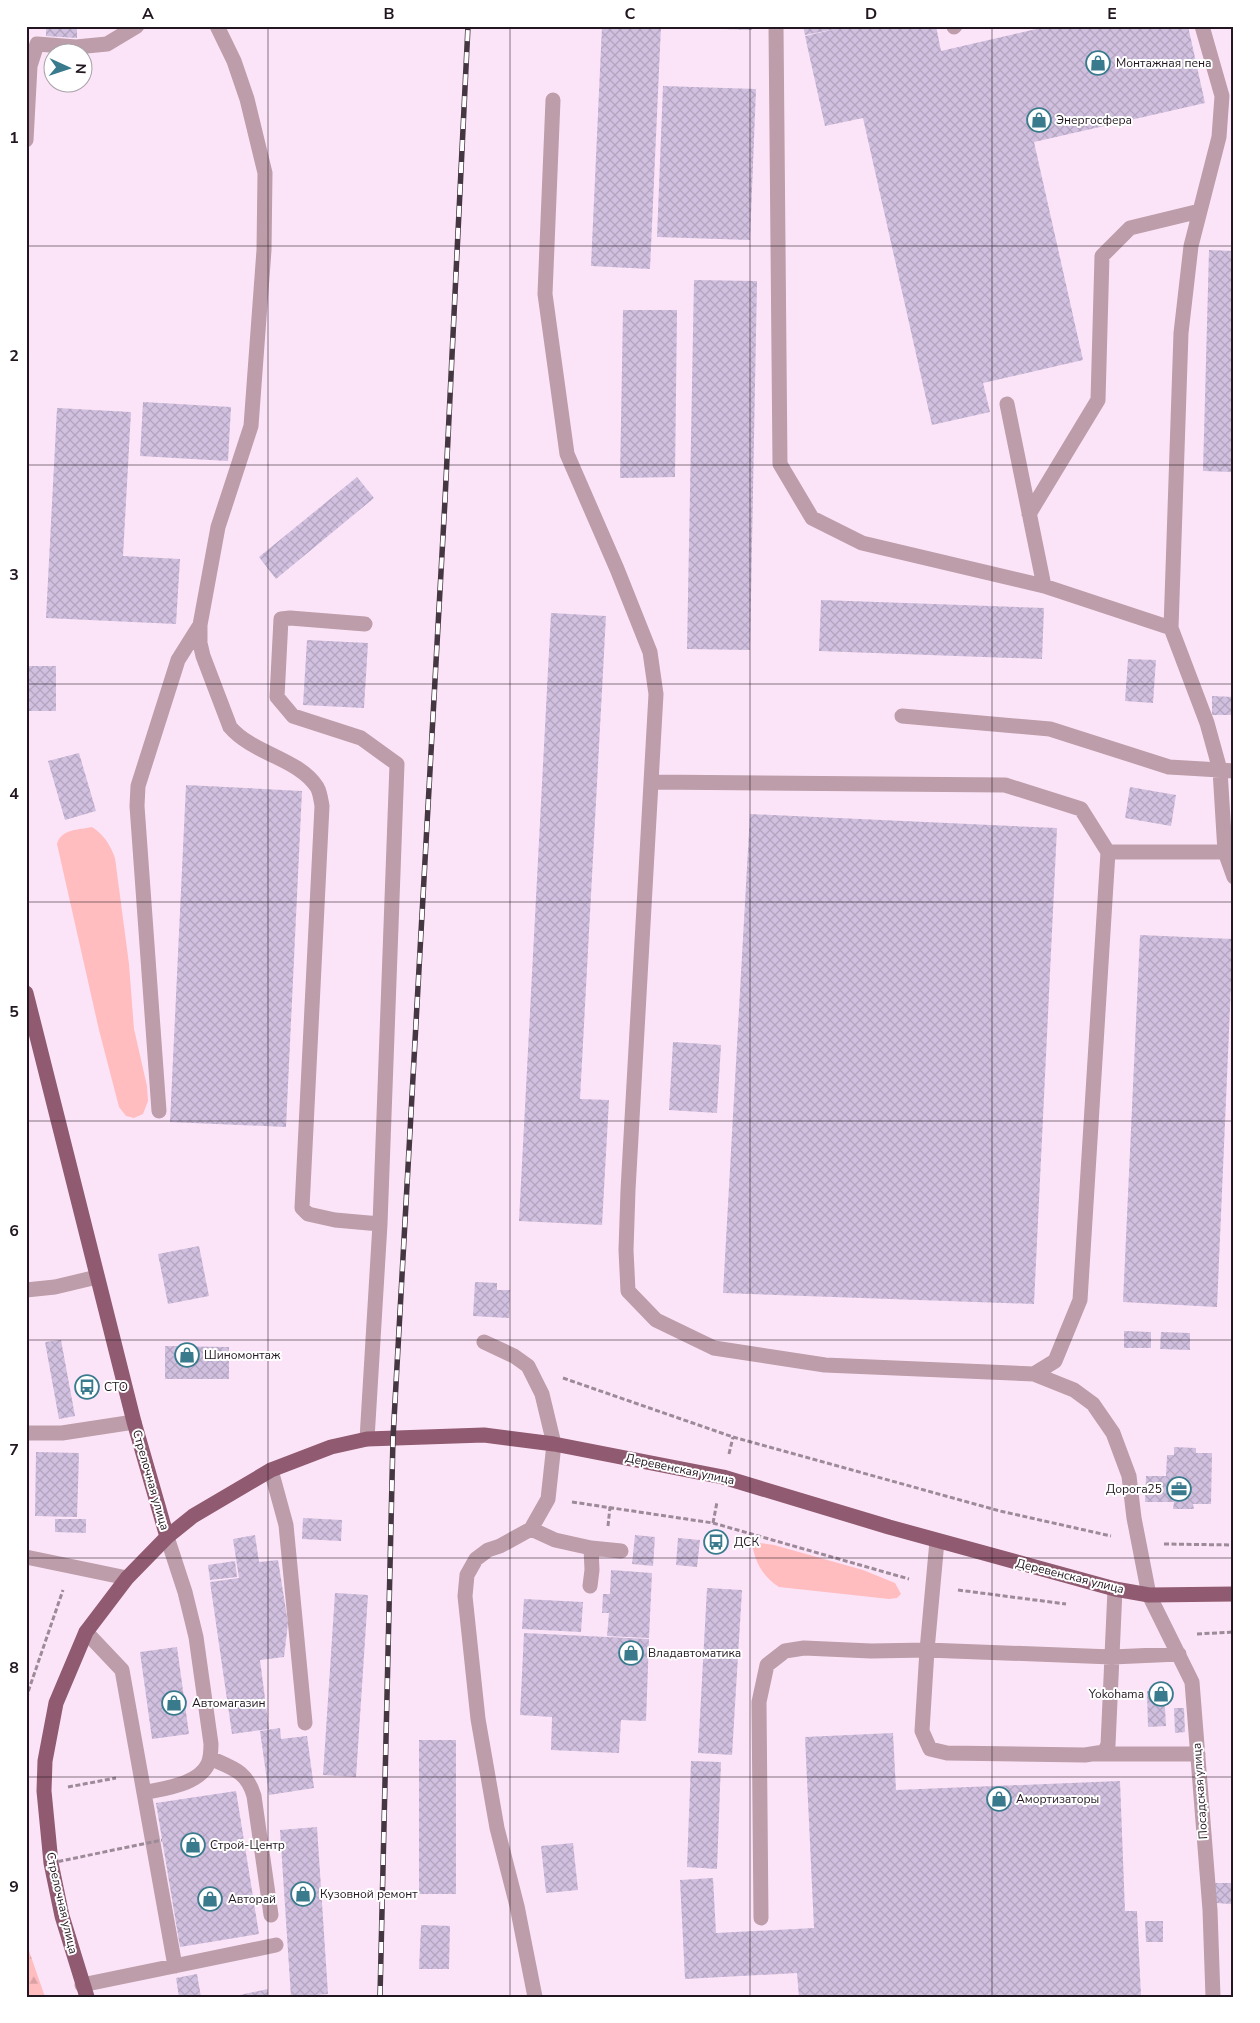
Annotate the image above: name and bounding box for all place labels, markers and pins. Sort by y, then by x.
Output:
shop icon: Монтажная пена [1085,50,1111,76]
place label: Монтажная пена [1116,55,1211,71]
shop icon: Энергосфера [1026,107,1052,133]
place label: Энергосфера [1056,112,1132,128]
shop icon: Шиномонтаж [174,1342,200,1368]
place label: Шиномонтаж [204,1347,281,1363]
bus stop icon: СТО [74,1374,100,1400]
place label: СТО [104,1379,128,1395]
office icon: Дорога25 [1166,1476,1192,1502]
place label: Дорога25 [1106,1481,1162,1497]
bus stop icon: ДСК [703,1529,729,1555]
place label: ДСК [734,1534,759,1550]
shop icon: Владавтоматика [618,1640,644,1666]
place label: Владавтоматика [648,1645,741,1661]
shop icon: Yokohama [1148,1681,1174,1707]
place label: Yokohama [1088,1686,1144,1702]
shop icon: Автомагазин [161,1690,187,1716]
place label: Автомагазин [192,1695,266,1711]
shop icon: Амортизаторы [986,1786,1012,1812]
place label: Амортизаторы [1016,1791,1099,1807]
shop icon: Строй-Центр [180,1832,206,1858]
place label: Строй-Центр [210,1837,285,1853]
shop icon: Кузовной ремонт [290,1881,316,1907]
shop icon: Авторай [197,1886,223,1912]
place label: Кузовной ремонт [320,1886,418,1902]
place label: Авторай [228,1891,276,1907]

